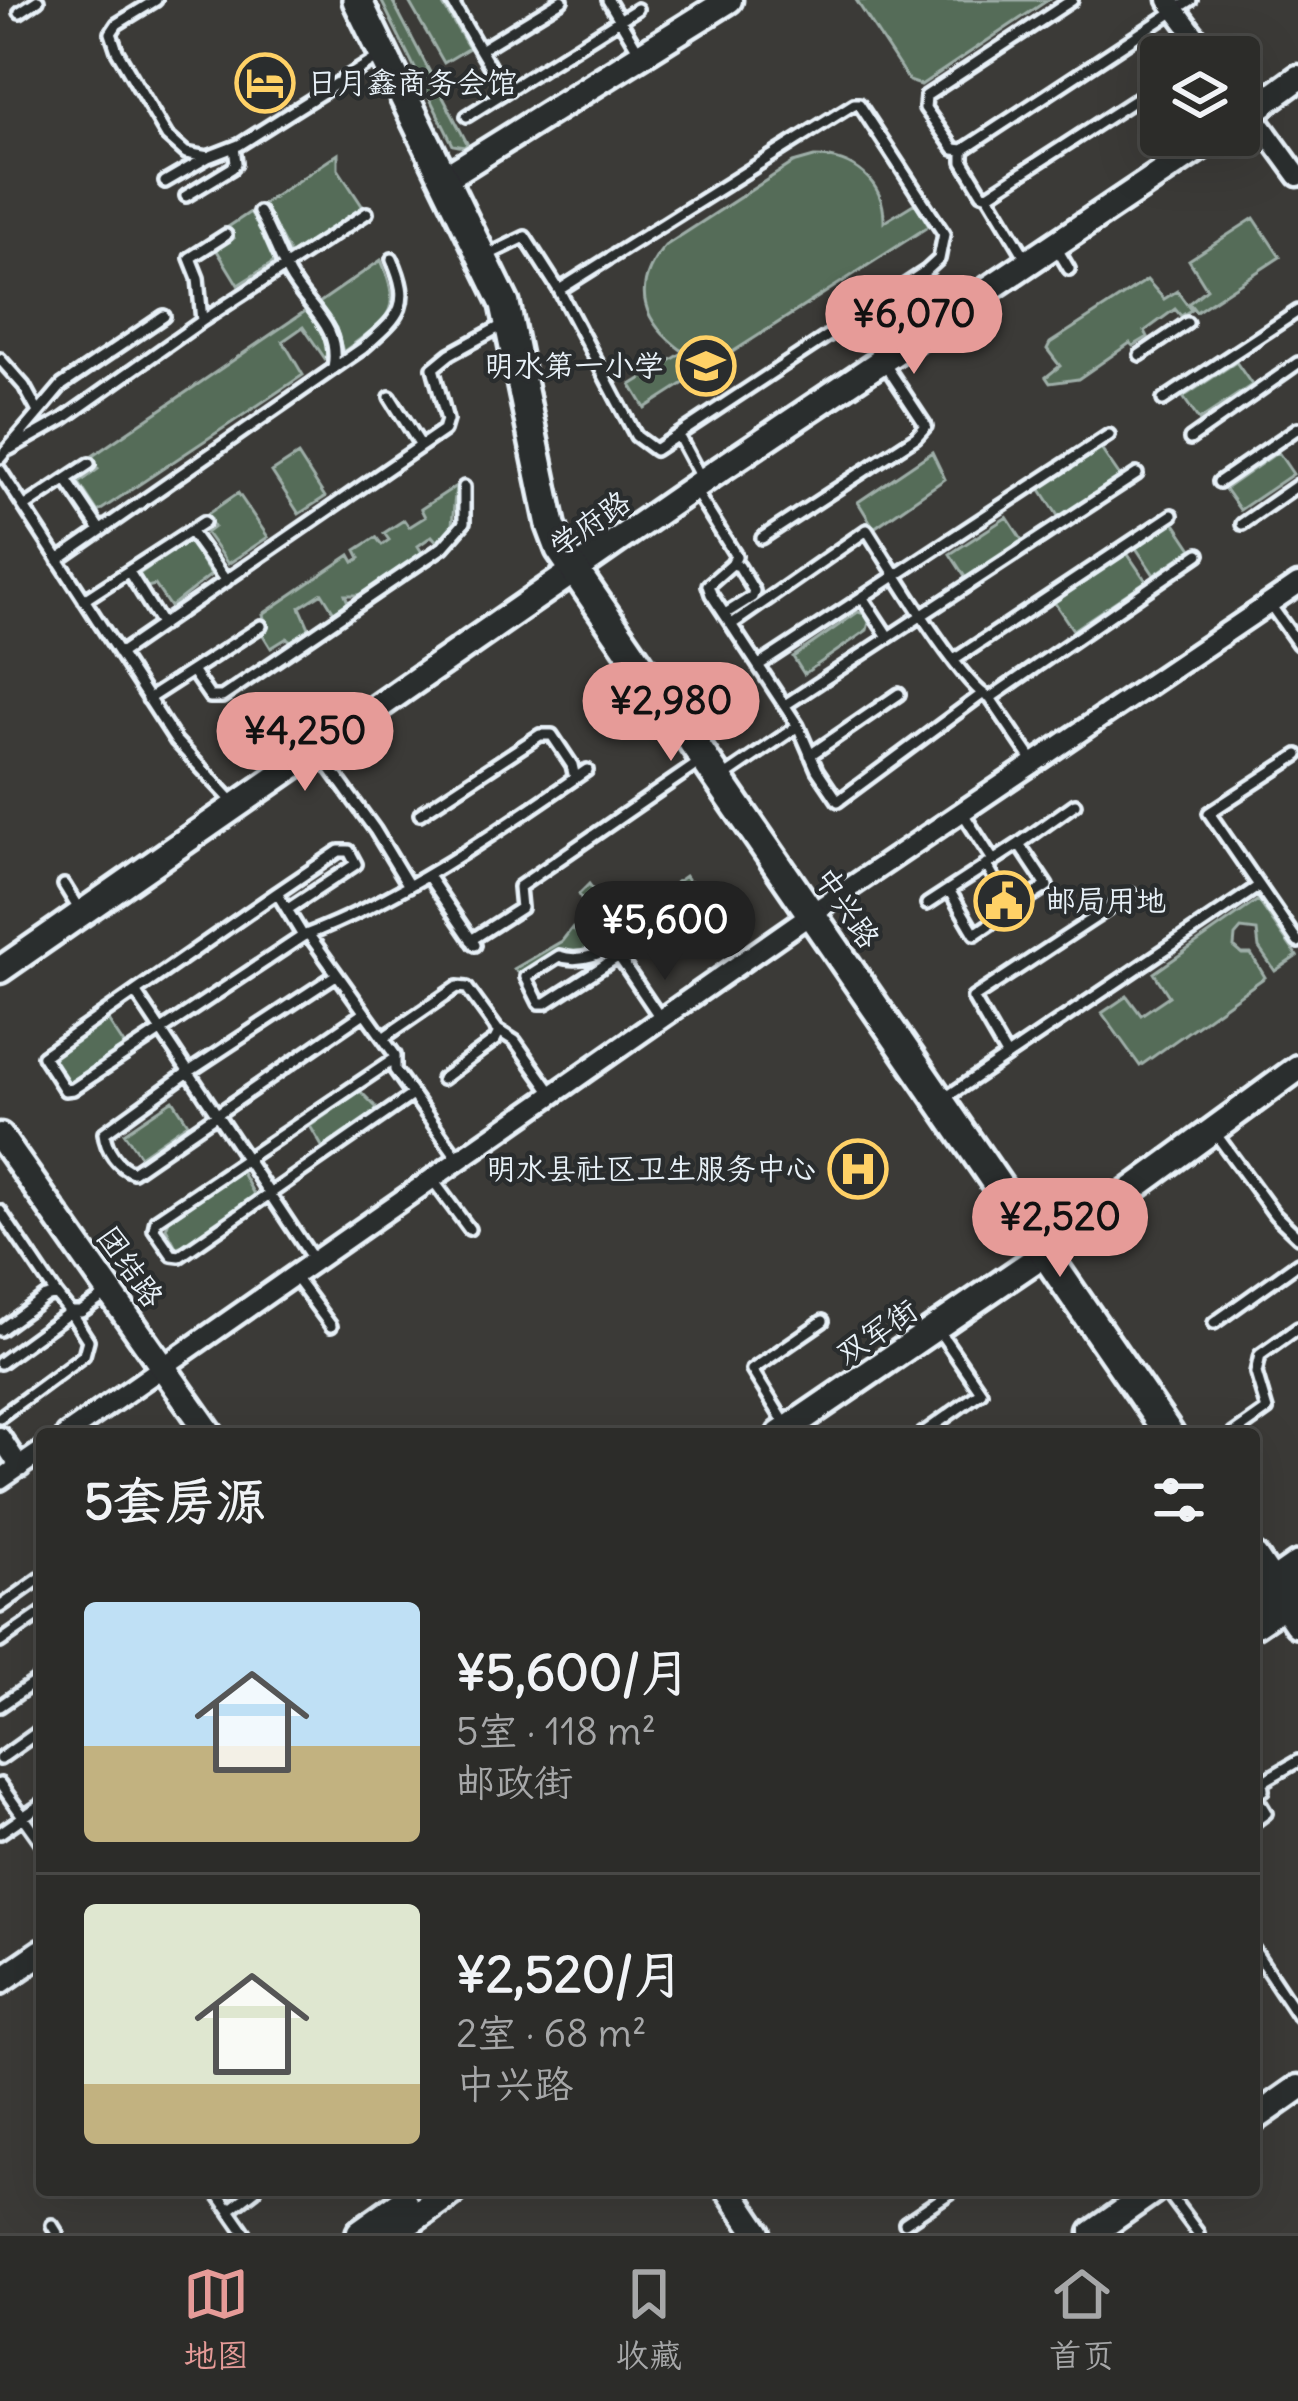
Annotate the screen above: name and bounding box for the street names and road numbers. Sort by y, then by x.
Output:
street label: 学府路 [542,482,637,565]
street label: 中兴路 [807,860,889,955]
street label: 团结路 [89,1219,172,1314]
street label: 双军街 [829,1290,924,1372]

